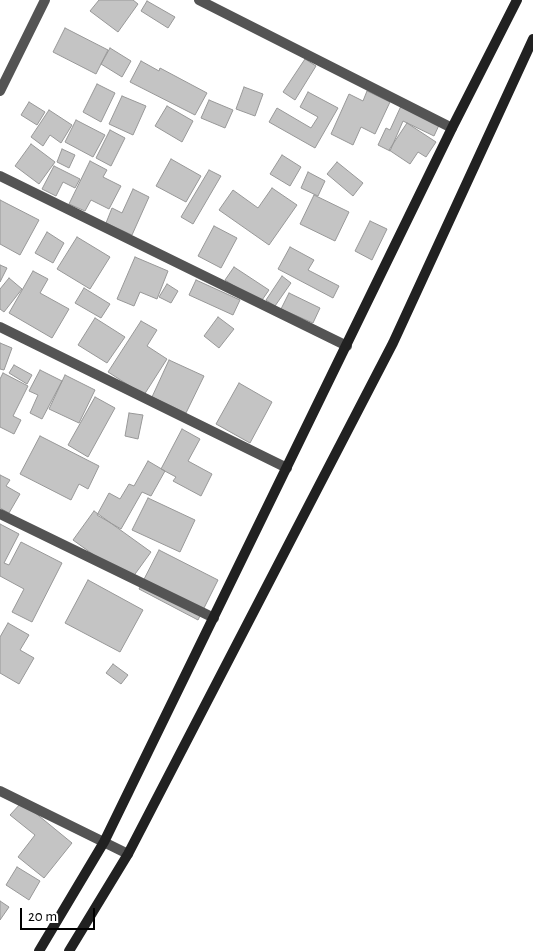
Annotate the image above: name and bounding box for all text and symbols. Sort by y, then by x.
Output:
scale bar [22,898,98,930]
text: 20 m [28,909,57,924]

